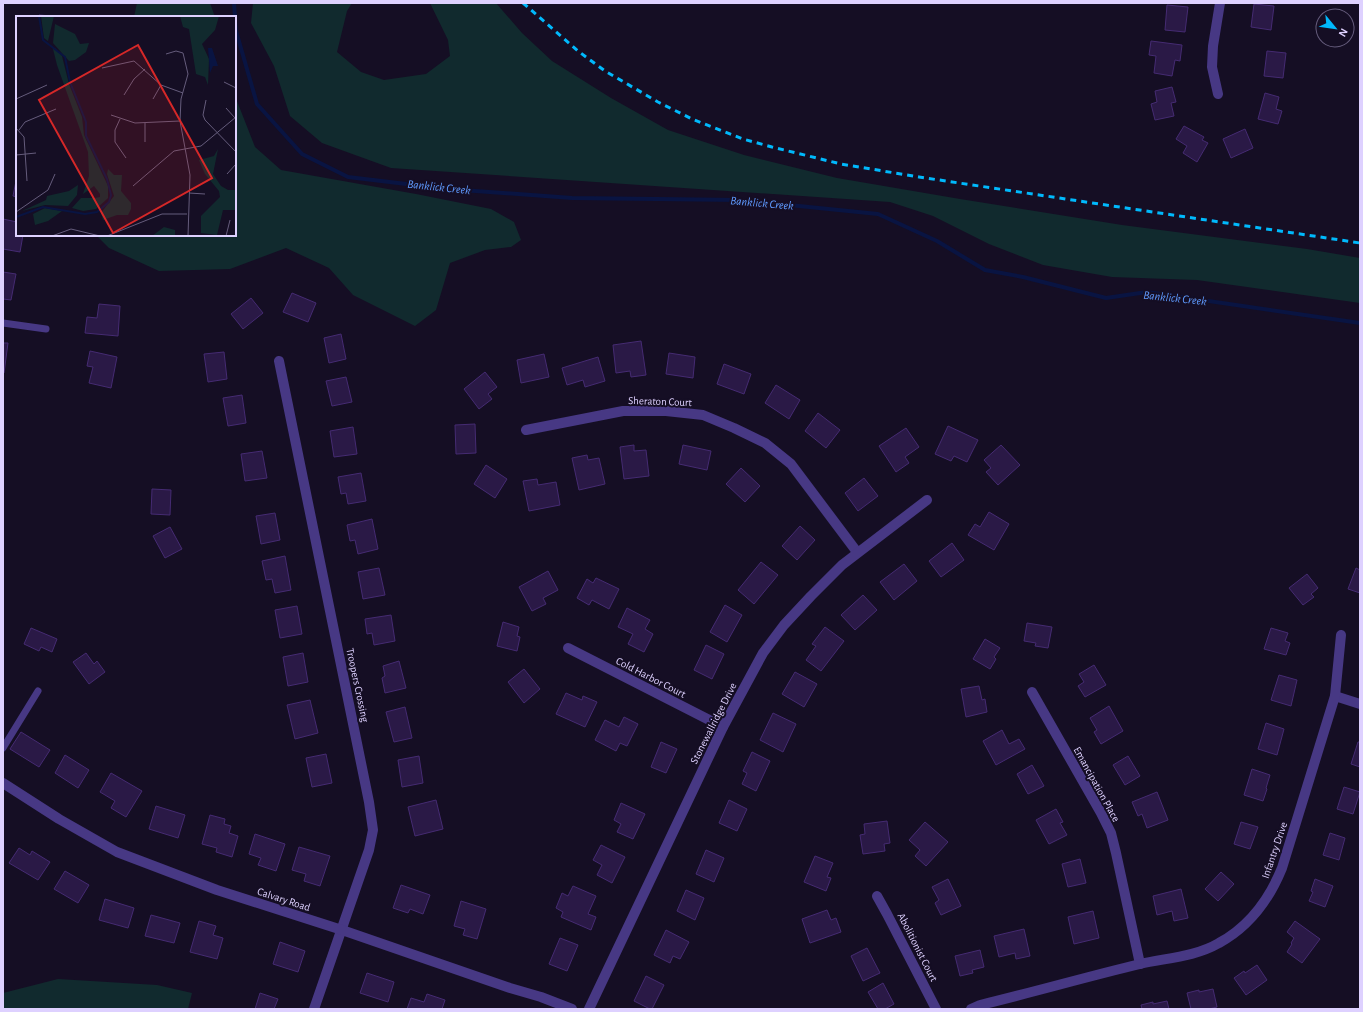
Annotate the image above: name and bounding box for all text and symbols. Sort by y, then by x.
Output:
north arrow [1315,8,1355,48]
inset map [16,16,236,236]
text: N [1337,27,1350,39]
water label: Banklick Creek [407,178,472,196]
water label: Banklick Creek [730,194,795,212]
water label: Banklick Creek [1143,289,1208,307]
street label: Sheraton Court [628,395,693,408]
street label: Troopers Crossing [344,647,371,724]
street label: Cold Harbor Court [614,655,688,700]
street label: Stonewallridge Drive [688,681,739,766]
street label: Emancipation Place [1071,745,1122,824]
street label: Infantry Drive [1260,821,1289,880]
street label: Calvary Road [256,886,312,913]
street label: Abolitionist Court [896,911,940,984]

